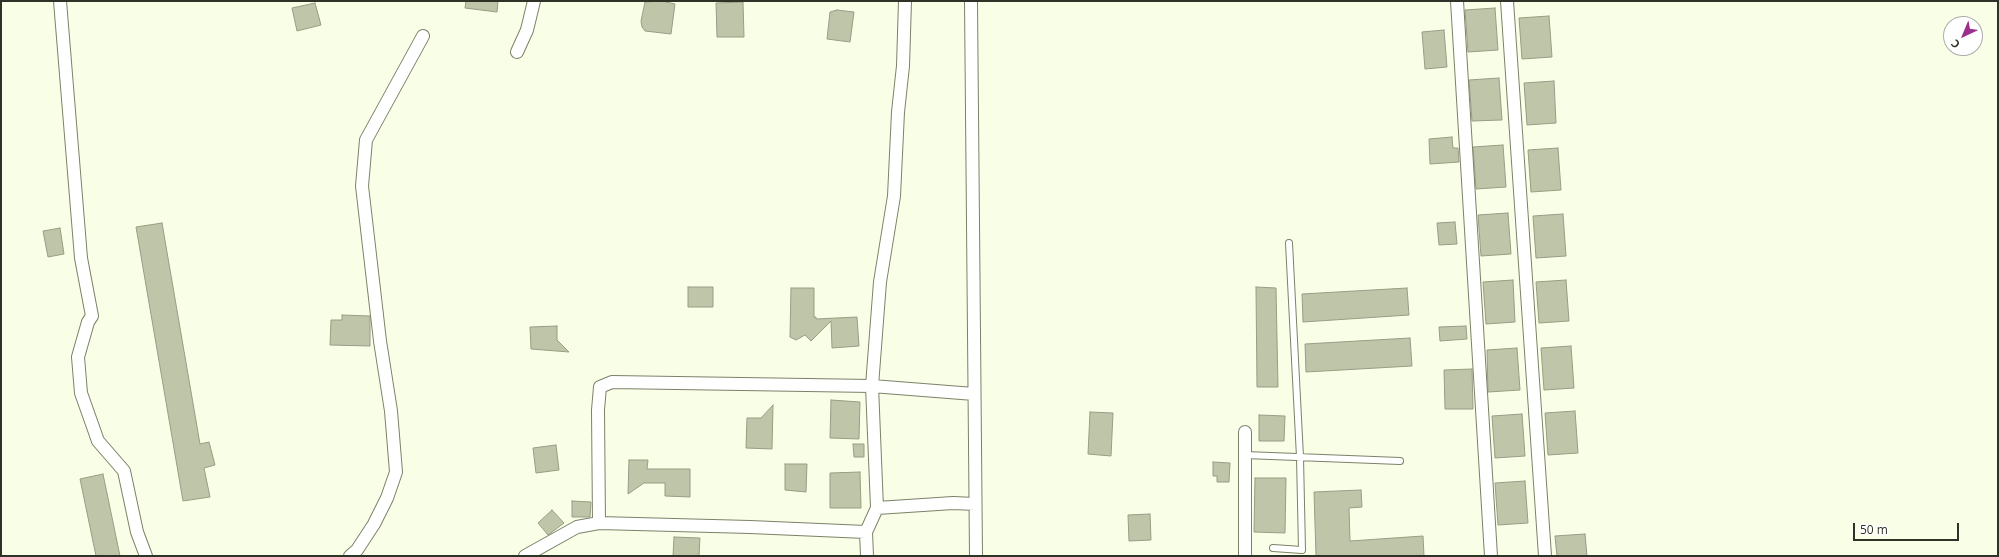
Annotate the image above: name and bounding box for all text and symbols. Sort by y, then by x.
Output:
north arrow [1943,16,1983,56]
text: С [1947,36,1963,52]
scale bar [1855,515,1961,541]
text: 50 m [1860,521,1888,538]

